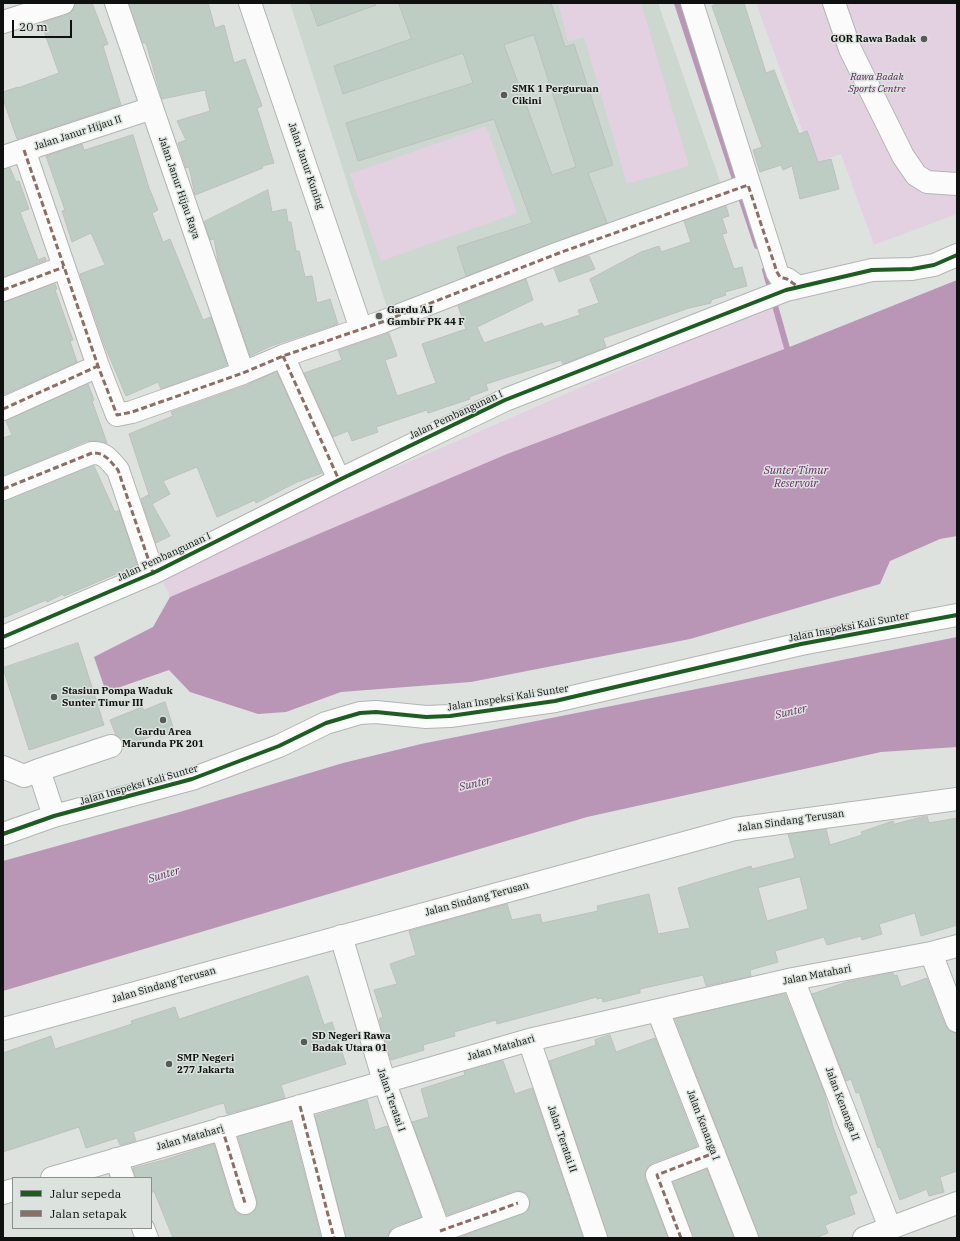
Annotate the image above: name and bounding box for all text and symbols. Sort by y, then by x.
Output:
scale bar [14,12,74,38]
text: 20 m [19,19,48,34]
place label: GOR Rawa Badak [830,33,916,45]
marker: GOR Rawa Badak [919,34,929,44]
park label: Rawa Badak Sports Centre [848,71,906,94]
place label: SMK 1 Perguruan Cikini [512,83,599,106]
marker: SMK 1 Perguruan Cikini [499,90,509,100]
street label: Jalan Janur Hijau II [33,113,123,153]
street label: Jalan Janur Kuning [286,121,326,211]
street label: Jalan Janur Hijau Raya [156,135,202,241]
place label: Gardu AJ Gambir PK 44 F [387,304,465,328]
marker: Gardu AJ Gambir PK 44 F [374,311,384,321]
street label: Jalan Pembangunan I [407,388,505,442]
water label: Sunter Timur Reservoir [764,464,828,490]
street label: Jalan Pembangunan I [115,530,213,584]
street label: Jalan Inspeksi Kali Sunter [788,609,910,645]
street label: Jalan Inspeksi Kali Sunter [447,683,569,713]
place label: Stasiun Pompa Waduk Sunter Timur III [62,685,173,708]
marker: Stasiun Pompa Waduk Sunter Timur III [49,692,59,702]
water label: Sunter [774,702,808,722]
marker: Gardu Area Marunda PK 201 [158,715,168,725]
place label: Gardu Area Marunda PK 201 [122,726,204,750]
street label: Jalan Inspeksi Kali Sunter [79,762,199,808]
water label: Sunter [458,774,492,794]
street label: Jalan Sindang Terusan [737,808,845,834]
water label: Sunter [147,864,181,886]
street label: Jalan Sindang Terusan [424,879,530,919]
street label: Jalan Matahari [782,962,852,988]
street label: Jalan Sindang Terusan [111,964,217,1006]
place label: SD Negeri Rawa Badak Utara 01 [312,1030,391,1054]
street label: Jalan Matahari [466,1033,536,1063]
marker: SD Negeri Rawa Badak Utara 01 [299,1037,309,1047]
place label: SMP Negeri 277 Jakarta [177,1052,235,1076]
marker: SMP Negeri 277 Jakarta [164,1059,174,1069]
street label: Jalan Kenanga II [822,1066,862,1142]
street label: Jalan Teratai I [375,1067,407,1133]
street label: Jalan Kenanga I [684,1088,722,1162]
street label: Jalan Teratai II [545,1104,579,1174]
street label: Jalan Matahari [155,1123,225,1153]
legend [12,1177,152,1229]
text: Jalur sepeda [50,1186,121,1201]
text: Jalan setapak [50,1206,127,1221]

